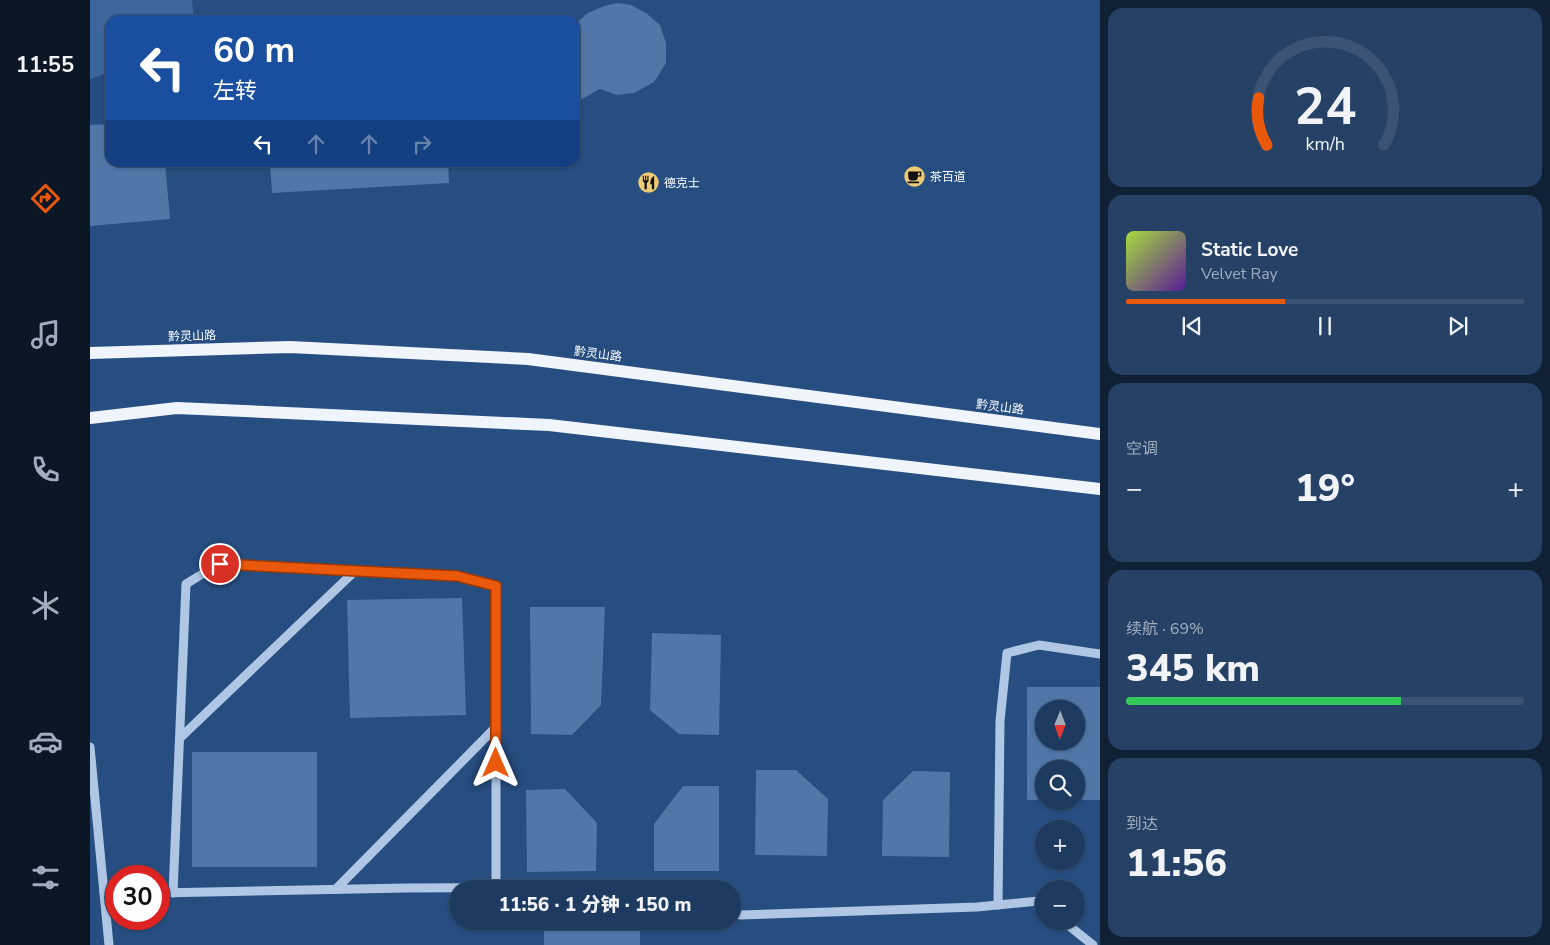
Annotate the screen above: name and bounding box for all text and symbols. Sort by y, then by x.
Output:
text: 60 m [213,27,295,74]
icon: left [130,35,195,100]
text: 11:55 [16,50,74,80]
text: 24 [1294,71,1356,142]
text: 左转 [213,76,257,106]
icon: left [249,130,277,158]
icon: ahead [302,130,330,158]
icon: ahead [355,130,383,158]
icon: right [408,130,436,158]
text: km/h [1305,132,1345,156]
cafe icon: 茶百道 [902,165,926,189]
place label: 茶百道 [930,169,966,185]
restaurant icon: 德克士 [636,171,660,195]
place label: 德克士 [664,175,700,191]
icon: directions [28,181,63,216]
text: Static Love [1201,237,1298,263]
text: Velvet Ray [1201,263,1278,285]
icon: previous [1178,312,1206,340]
icon: pause [1311,312,1339,340]
icon: next [1444,312,1472,340]
icon: music [28,317,63,352]
street label: 黔灵山路 [168,327,216,345]
street label: 黔灵山路 [573,343,623,365]
street label: 黔灵山路 [975,396,1025,418]
text: 空调 [1126,438,1158,460]
icon: phone [28,452,63,487]
text: 19° [1295,463,1355,514]
text: − [1126,470,1143,508]
text: + [1507,470,1524,508]
pin [199,543,241,585]
icon: arrive [206,550,234,578]
icon: climate [28,588,63,623]
text: 续航 · 69% [1126,618,1204,640]
text: 345 km [1126,643,1260,694]
north arrow [1035,700,1085,750]
map controls [1035,700,1085,930]
icon: car [28,724,63,759]
position arrow [469,736,521,788]
button: search [1035,760,1085,810]
text: 到达 [1126,813,1158,835]
button: + [1035,820,1085,870]
text: 11:56 [1126,838,1227,889]
icon: filters [28,860,63,895]
speed limit sign: 30 [105,865,170,930]
button: − [1035,880,1085,930]
text: 11:56 · 1 分钟 · 150 m [499,892,691,918]

